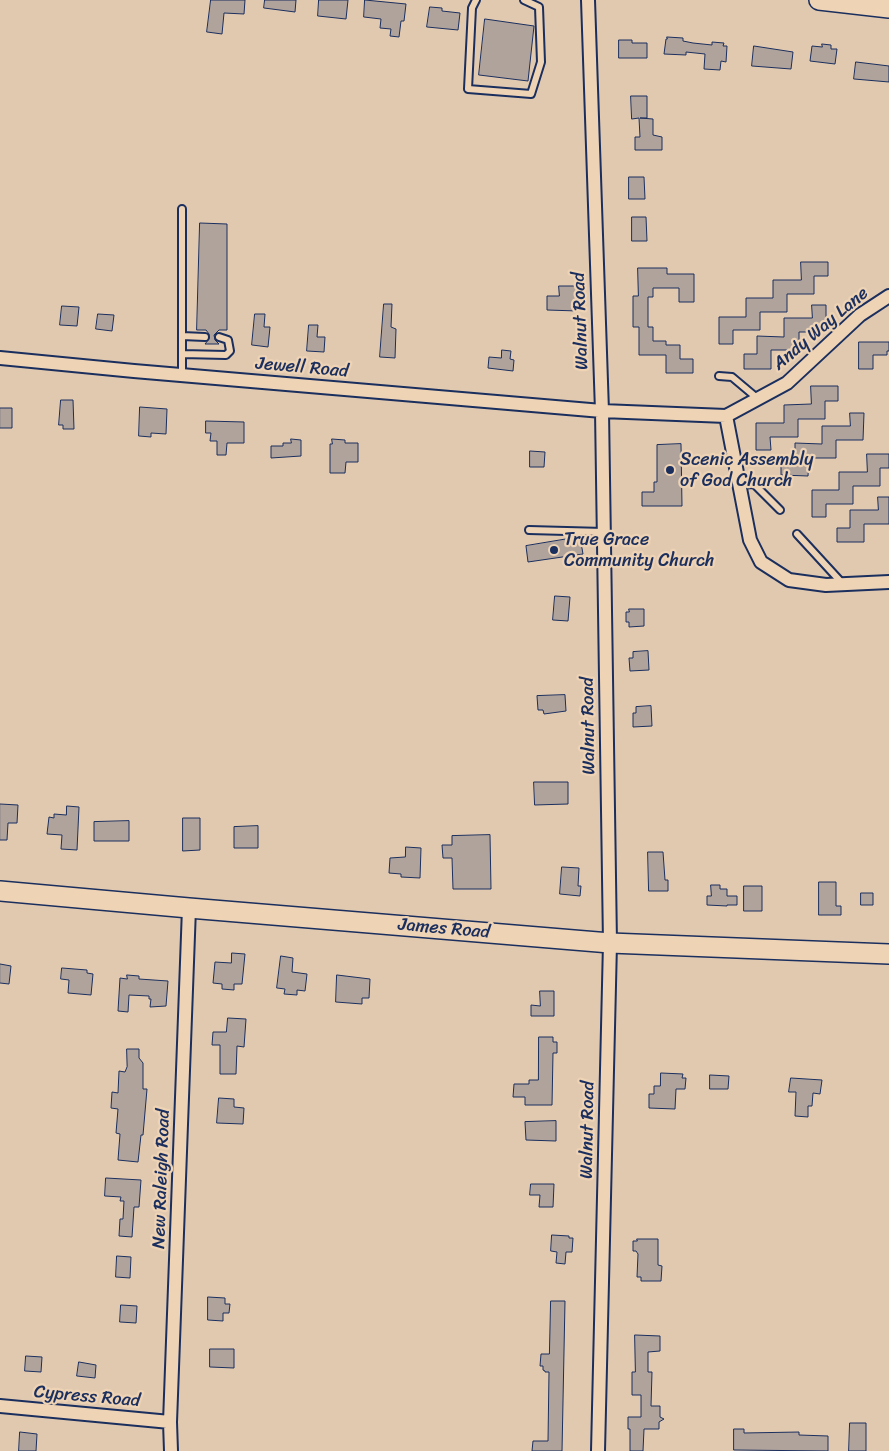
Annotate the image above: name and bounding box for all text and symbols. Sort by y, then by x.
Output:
street label: Walnut Road [568,272,594,370]
street label: Andy Way Lane [769,283,873,375]
street label: Jewell Road [255,353,349,383]
place label: Scenic Assembly of God Church [680,449,814,492]
marker: Scenic Assembly of God Church [664,464,676,476]
place label: True Grace Community Church [564,529,714,572]
marker: True Grace Community Church [548,544,560,556]
street label: Walnut Road [577,677,601,775]
street label: James Road [397,914,491,944]
street label: Walnut Road [576,1081,600,1179]
street label: New Raleigh Road [149,1109,175,1249]
street label: Cypress Road [33,1382,141,1412]

